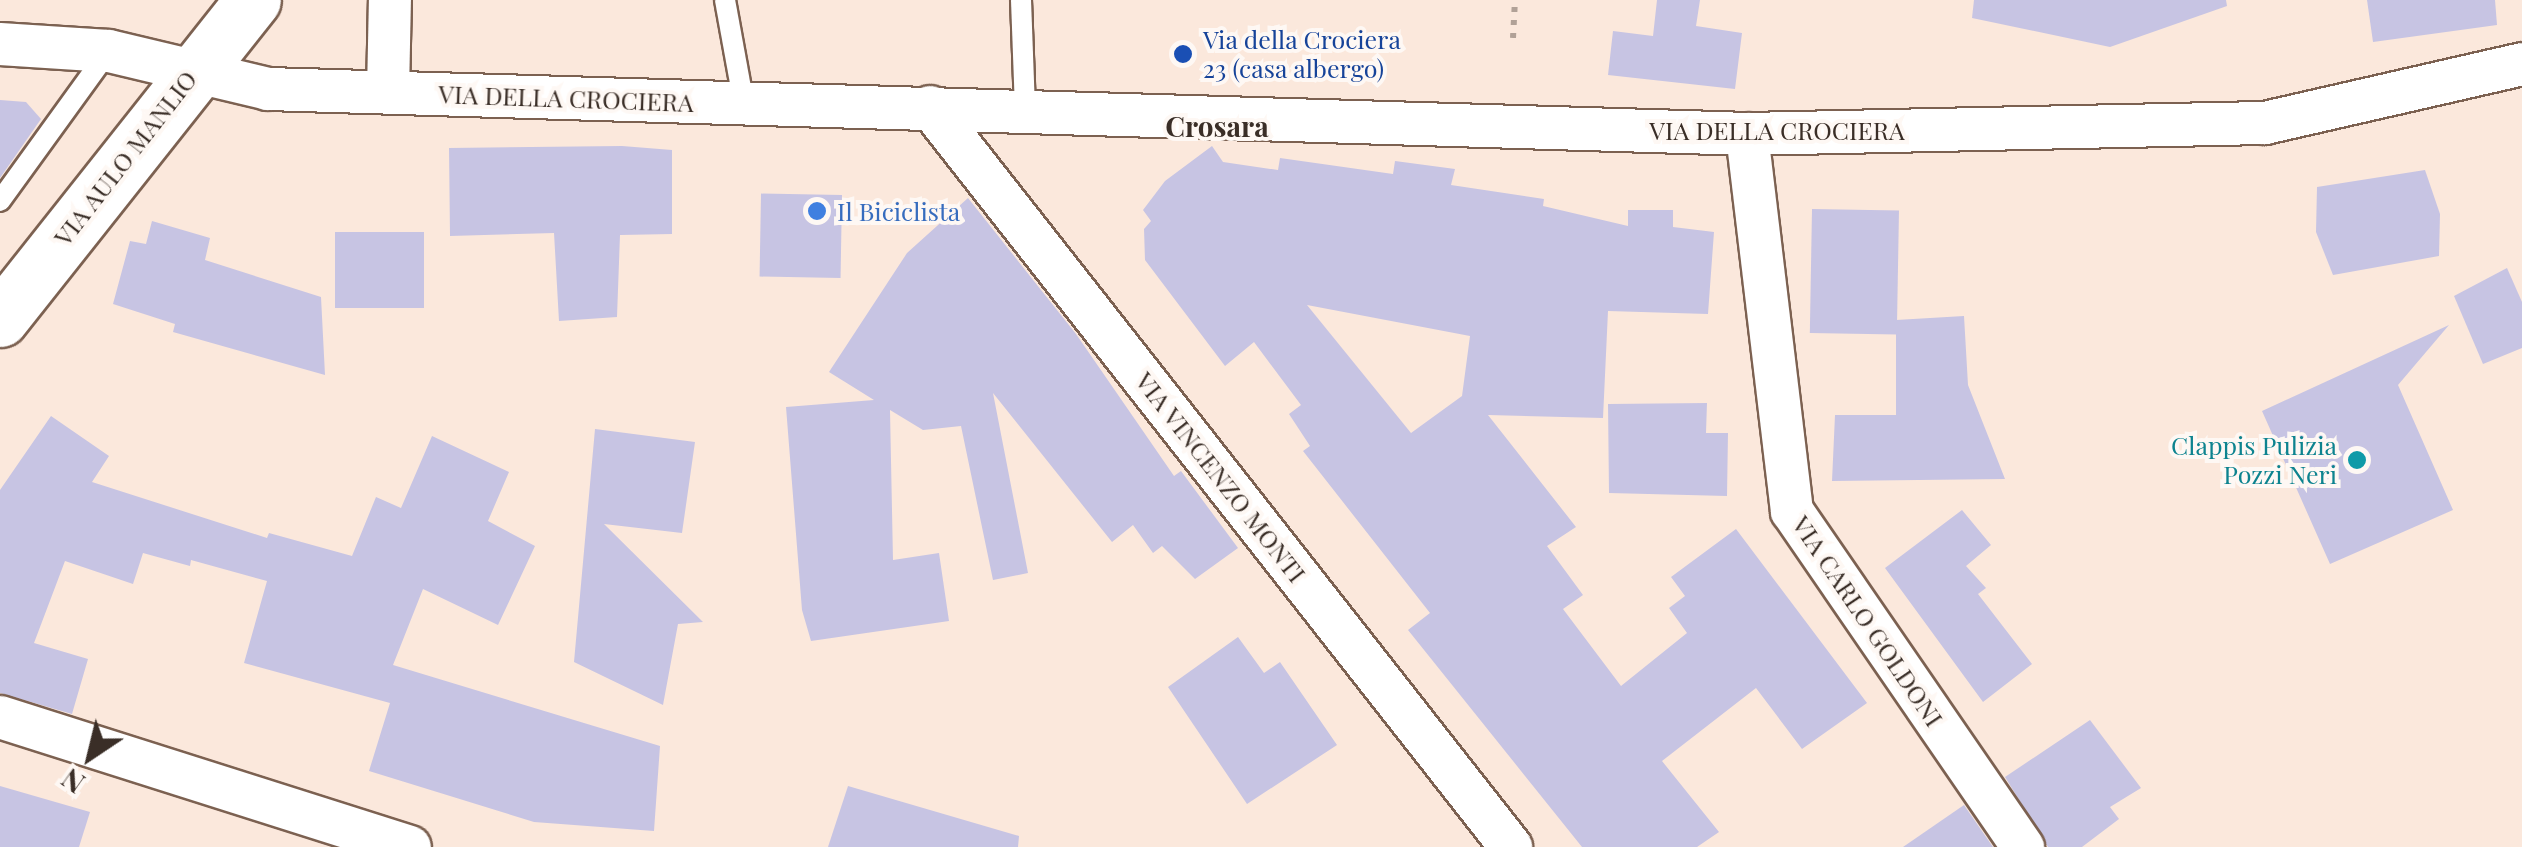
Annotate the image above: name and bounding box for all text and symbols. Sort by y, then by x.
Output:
place label: Via della Crociera 23 (casa albergo) [1203,25,1401,84]
marker: Via della Crociera 23 (casa albergo) [1172,43,1194,65]
street label: VIA AULO MANLIO [47,64,203,252]
street label: VIA DELLA CROCIERA [438,79,694,117]
district label: Crosara [1165,109,1269,143]
street label: VIA DELLA CROCIERA [1649,115,1905,145]
place label: Il Biciclista [837,196,960,226]
marker: Il Biciclista [806,200,828,222]
street label: VIA VINCENZO MONTI [1129,366,1313,588]
place label: Clappis Pulizia Pozzi Neri [2171,431,2337,490]
marker: Clappis Pulizia Pozzi Neri [2346,449,2368,471]
street label: VIA CARLO GOLDONI [1786,510,1950,732]
north arrow [40,707,140,807]
text: N [54,761,91,803]

